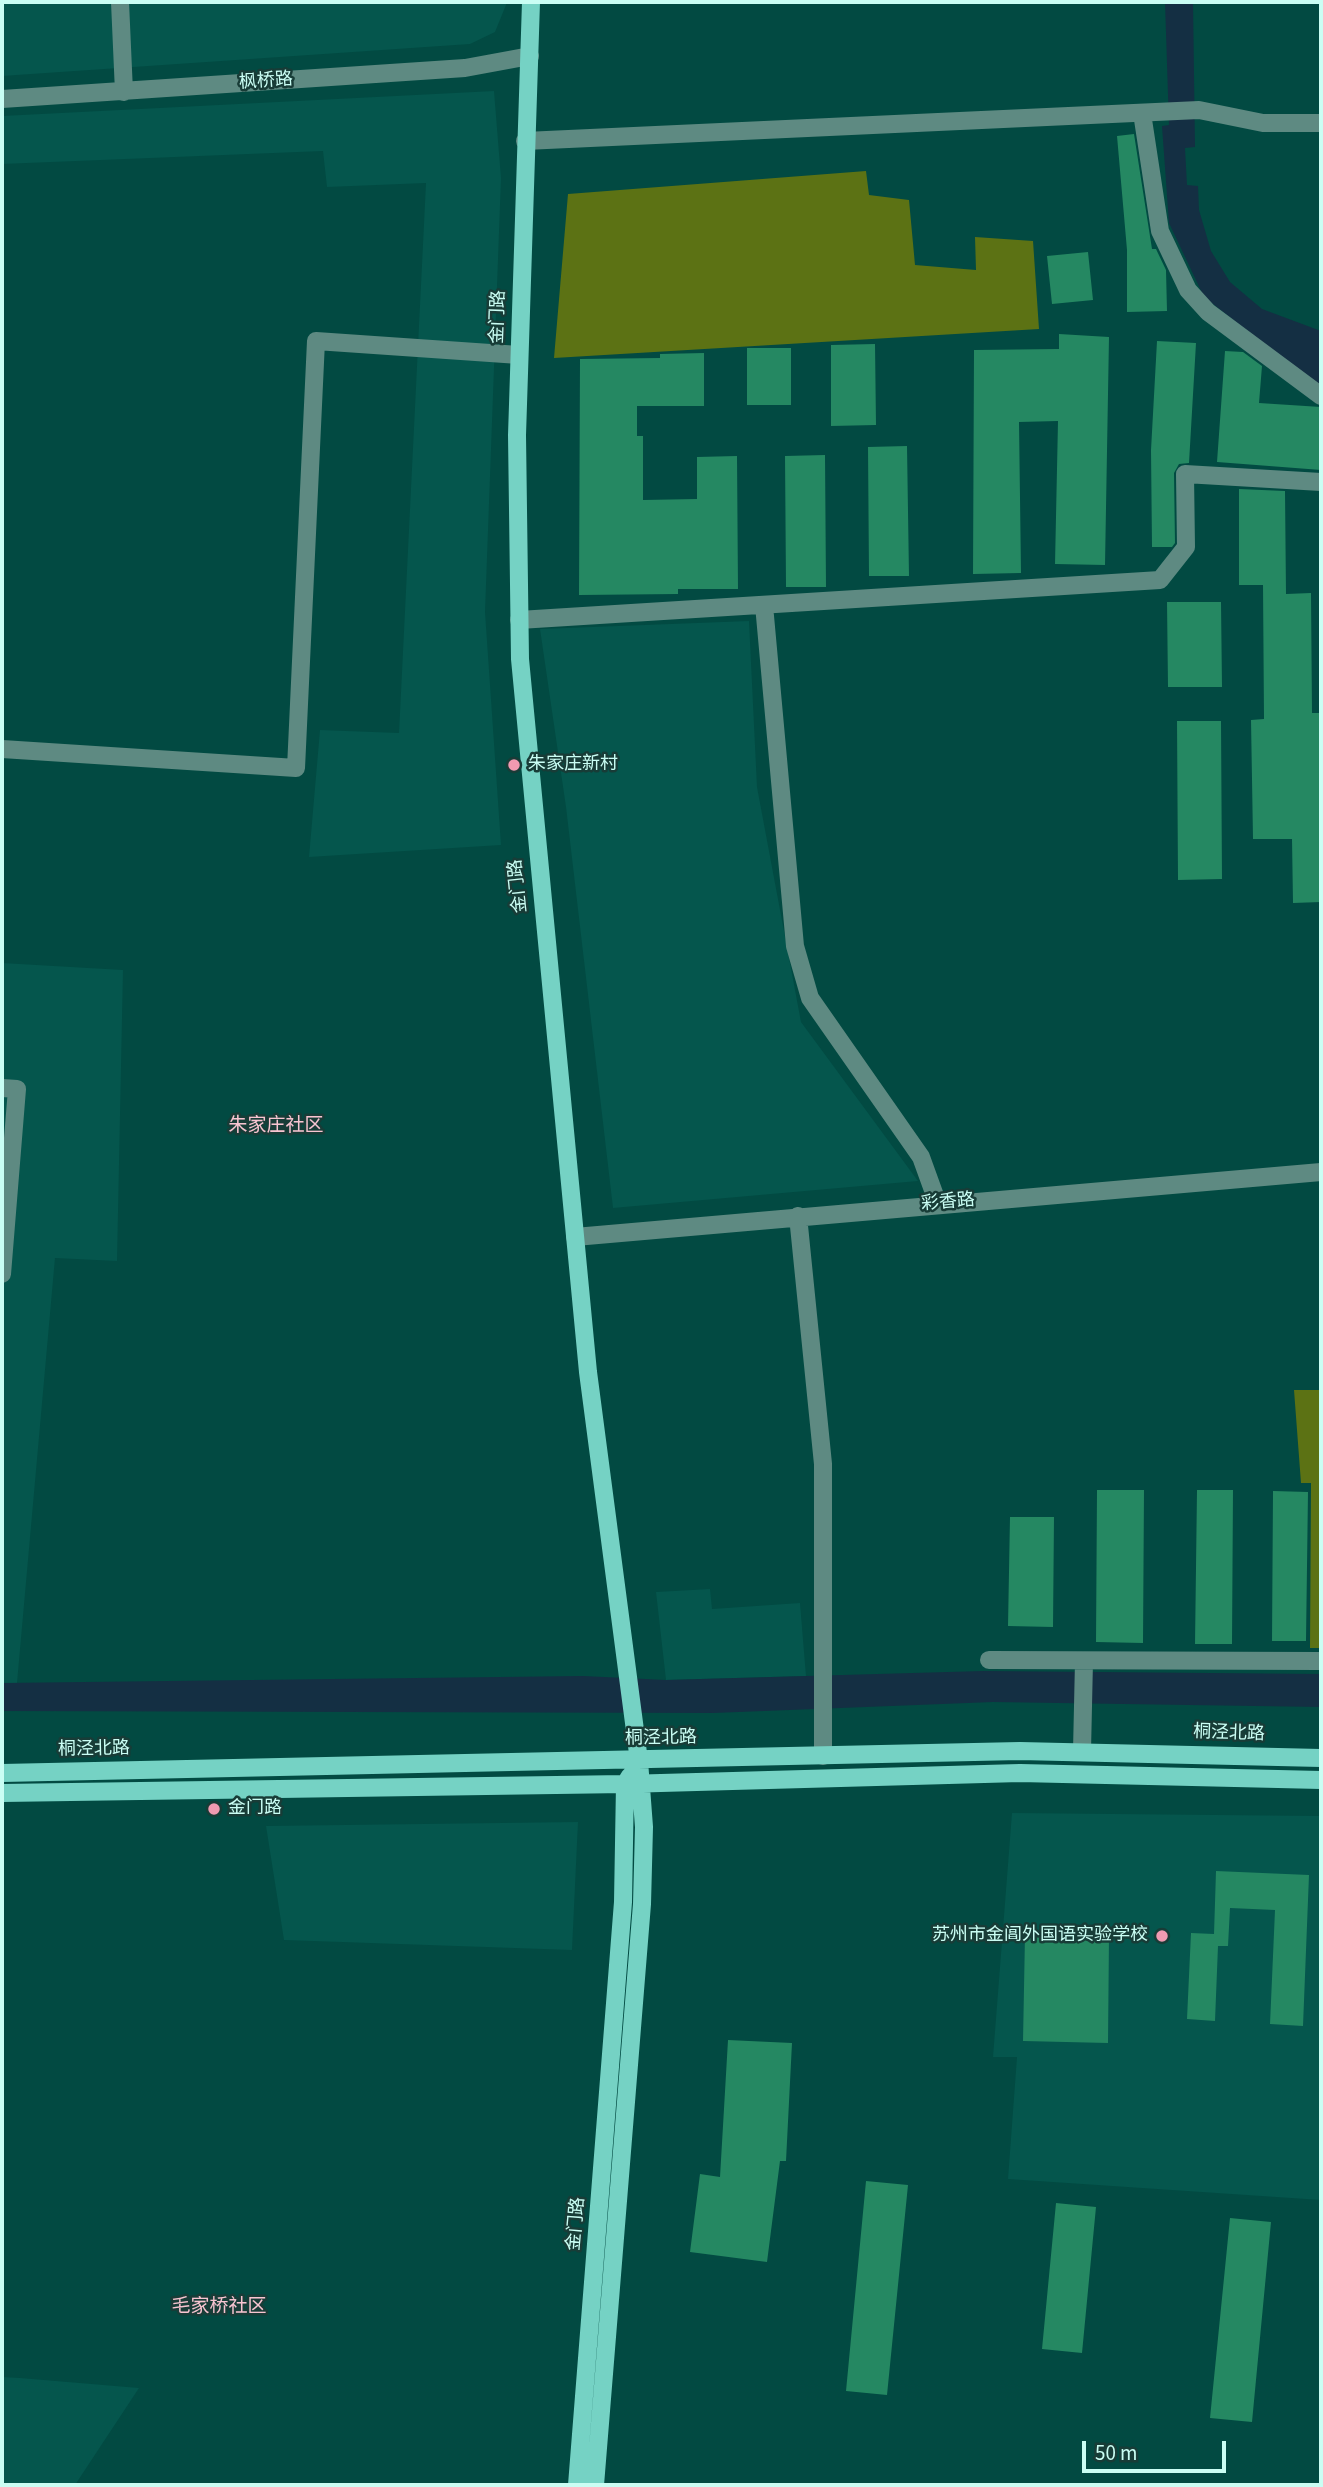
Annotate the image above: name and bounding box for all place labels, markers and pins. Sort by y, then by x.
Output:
place label: 朱家庄新村 [528,754,618,776]
marker: 朱家庄新村 [506,757,522,773]
place label: 金门路 [228,1798,282,1820]
marker: 金门路 [206,1801,222,1817]
place label: 苏州市金阊外国语实验学校 [932,1925,1148,1947]
marker: 苏州市金阊外国语实验学校 [1154,1928,1170,1944]

